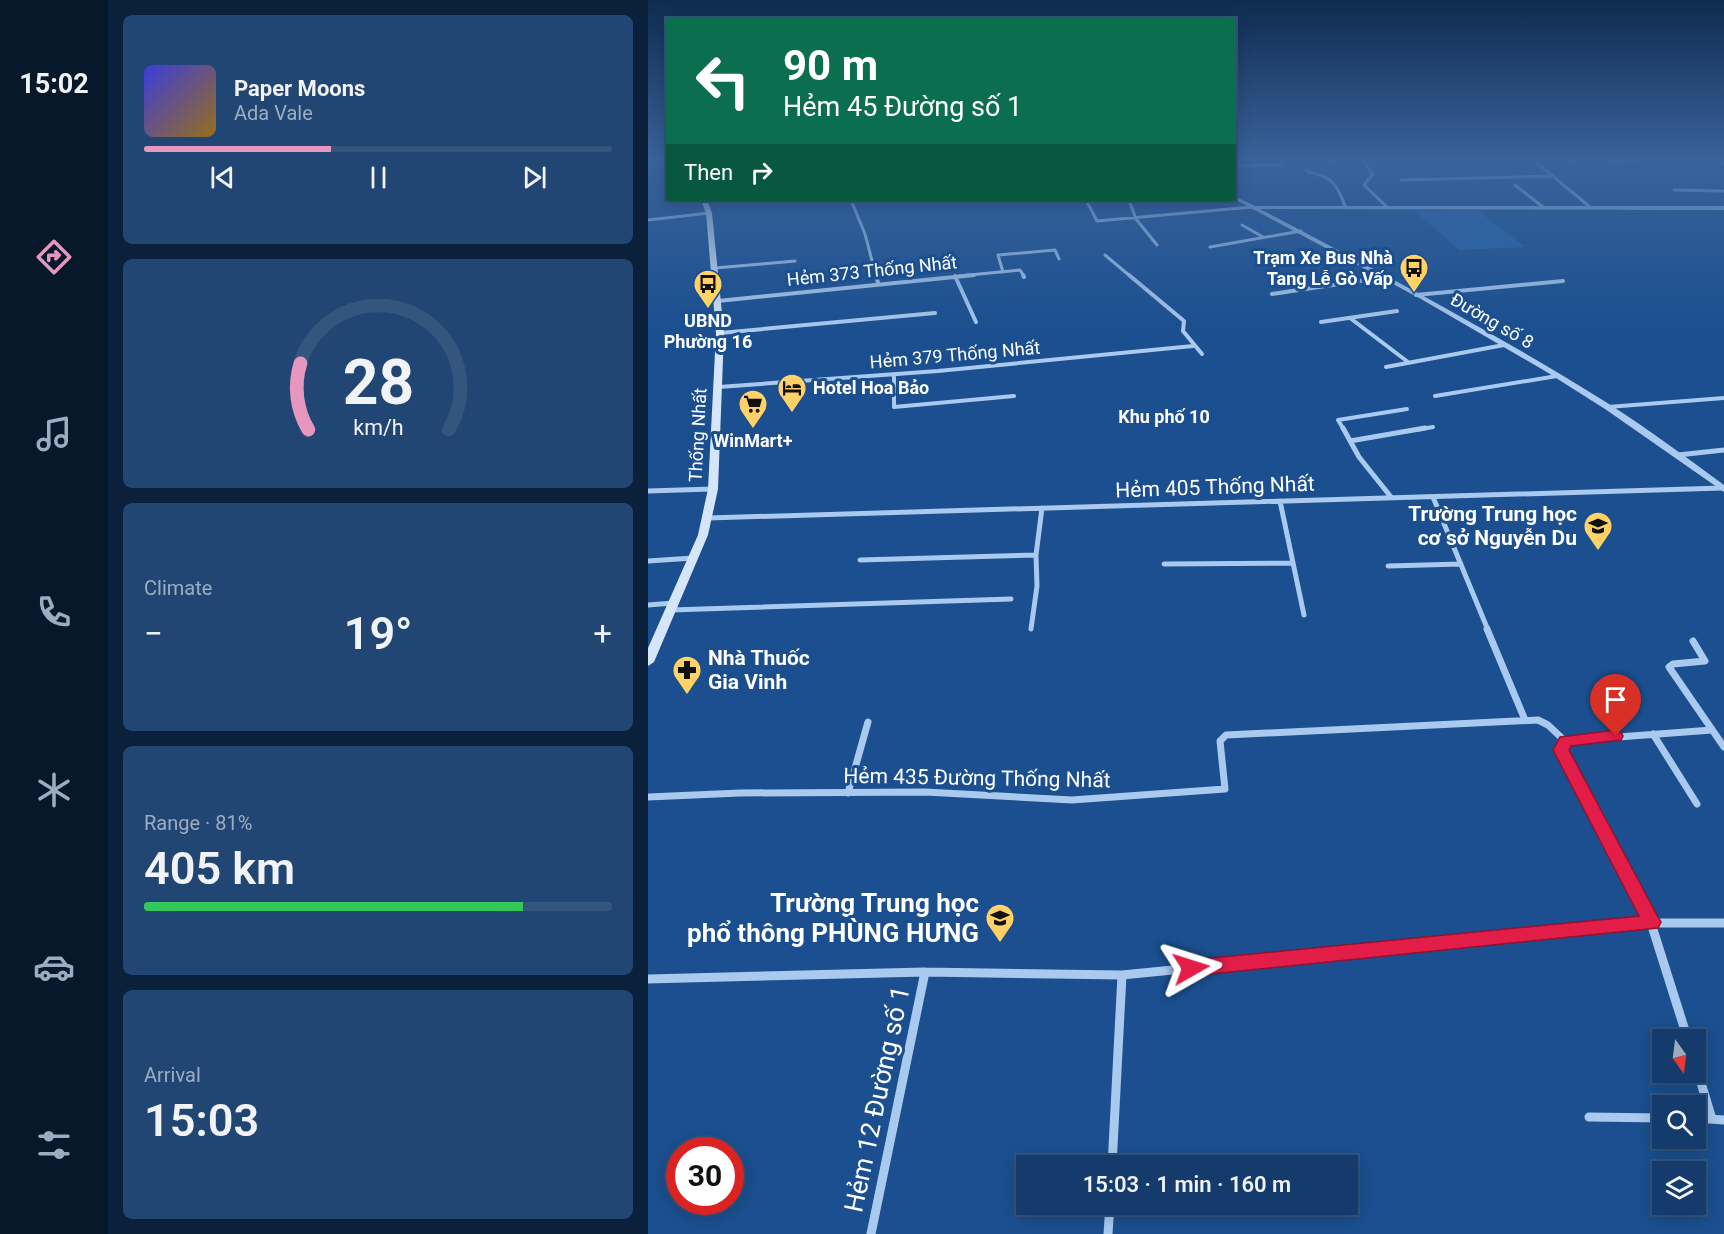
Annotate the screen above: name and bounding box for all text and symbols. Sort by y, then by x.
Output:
text: 90 m [783,41,878,90]
icon: left [684,42,762,120]
text: 15:02 [19,68,89,100]
text: Paper Moons [234,76,365,101]
text: Hẻm 45 Đường số 1 [783,91,1022,123]
text: Ada Vale [234,101,313,125]
icon: right [745,156,778,189]
text: Then [684,160,733,185]
icon: previous [206,161,239,194]
icon: pause [362,161,395,194]
icon: next [518,161,551,194]
icon: directions [33,236,75,278]
place label: Trạm Xe Bus Nhà Tang Lễ Gò Vấp [1253,247,1393,289]
street label: Hẻm 373 Thống Nhất [786,251,958,290]
bus stop icon: Trạm Xe Bus Nhà Tang Lễ Gò Vấp [1398,252,1430,294]
bus stop icon: UBND Phường 16 [692,268,724,310]
street label: Đường số 8 [1447,288,1537,353]
place label: UBND Phường 16 [664,310,752,352]
street label: Hẻm 379 Thống Nhất [869,337,1041,372]
text: 28 [342,346,414,419]
hotel icon: Hotel Hoa Bảo [776,372,808,414]
place label: Hotel Hoa Bảo [813,377,929,398]
street label: Thống Nhất [685,387,710,482]
supermarket icon: WinMart+ [737,388,769,430]
district label: Khu phố 10 [1118,406,1210,427]
icon: music [33,413,75,455]
text: km/h [353,416,403,441]
place label: WinMart+ [714,430,793,451]
street label: Hẻm 405 Thống Nhất [1115,472,1315,502]
place label: Trường Trung học cơ sở Nguyễn Du [1408,502,1577,550]
school or university icon: Trường Trung học cơ sở Nguyễn Du [1582,510,1614,552]
text: Climate [144,576,212,600]
icon: phone [33,591,75,633]
text: 19° [344,607,412,660]
text: − [144,614,163,653]
text: + [593,614,612,653]
place label: Nhà Thuốc Gia Vinh [708,646,810,694]
pharmacy icon: Nhà Thuốc Gia Vinh [671,654,703,696]
pin [1590,674,1641,736]
icon: arrive [1599,683,1632,716]
street label: Hẻm 435 Đường Thống Nhất [843,764,1111,792]
icon: climate [33,769,75,811]
text: Range · 81% [144,811,252,835]
text: 405 km [144,842,295,895]
place label: Trường Trung học phổ thông PHÙNG HƯNG [687,888,979,948]
school or university icon: Trường Trung học phổ thông PHÙNG HƯNG [984,902,1016,944]
position arrow [1159,936,1223,1000]
icon: car [33,946,75,988]
street label: Hẻm 12 Đường số 1 [838,983,916,1215]
north arrow [1652,1029,1706,1083]
map controls [1652,1029,1706,1215]
text: Arrival [144,1063,201,1087]
text: 15:03 [144,1094,259,1147]
button: search [1652,1095,1706,1149]
icon: filters [33,1124,75,1166]
speed limit sign: 30 [666,1137,744,1215]
button: layers [1652,1161,1706,1215]
text: 15:03 · 1 min · 160 m [1083,1172,1291,1197]

